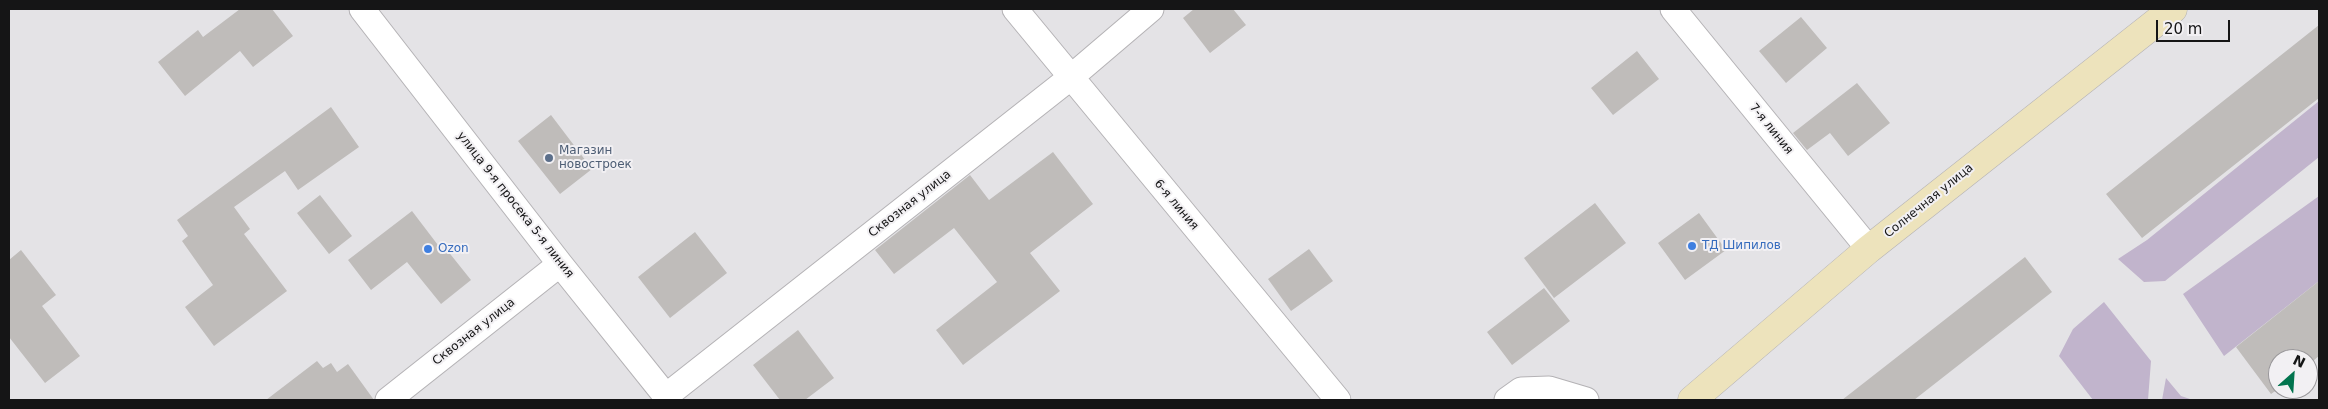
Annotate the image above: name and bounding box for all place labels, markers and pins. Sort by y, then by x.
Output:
place label: Магазин новостроек [559,144,632,172]
marker: Магазин новостроек [543,152,555,164]
place label: ТД Шипилов [1702,239,1781,253]
marker: ТД Шипилов [1686,240,1698,252]
place label: Ozon [438,242,469,256]
marker: Ozon [422,243,434,255]

